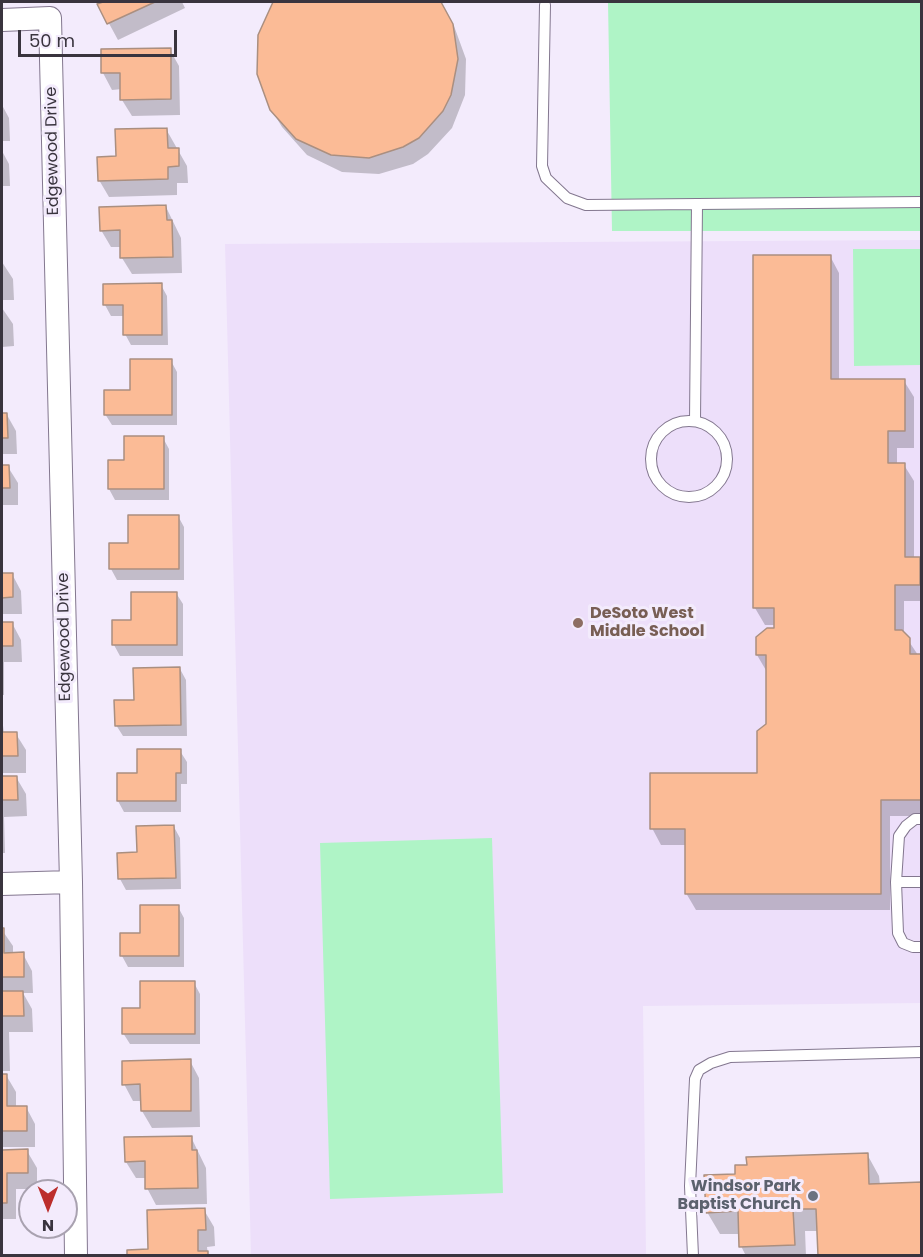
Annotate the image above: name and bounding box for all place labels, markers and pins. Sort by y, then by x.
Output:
place label: DeSoto West Middle School [590,604,705,642]
marker: DeSoto West Middle School [571,616,585,630]
place label: Windsor Park Baptist Church [678,1177,801,1215]
marker: Windsor Park Baptist Church [806,1189,820,1203]

